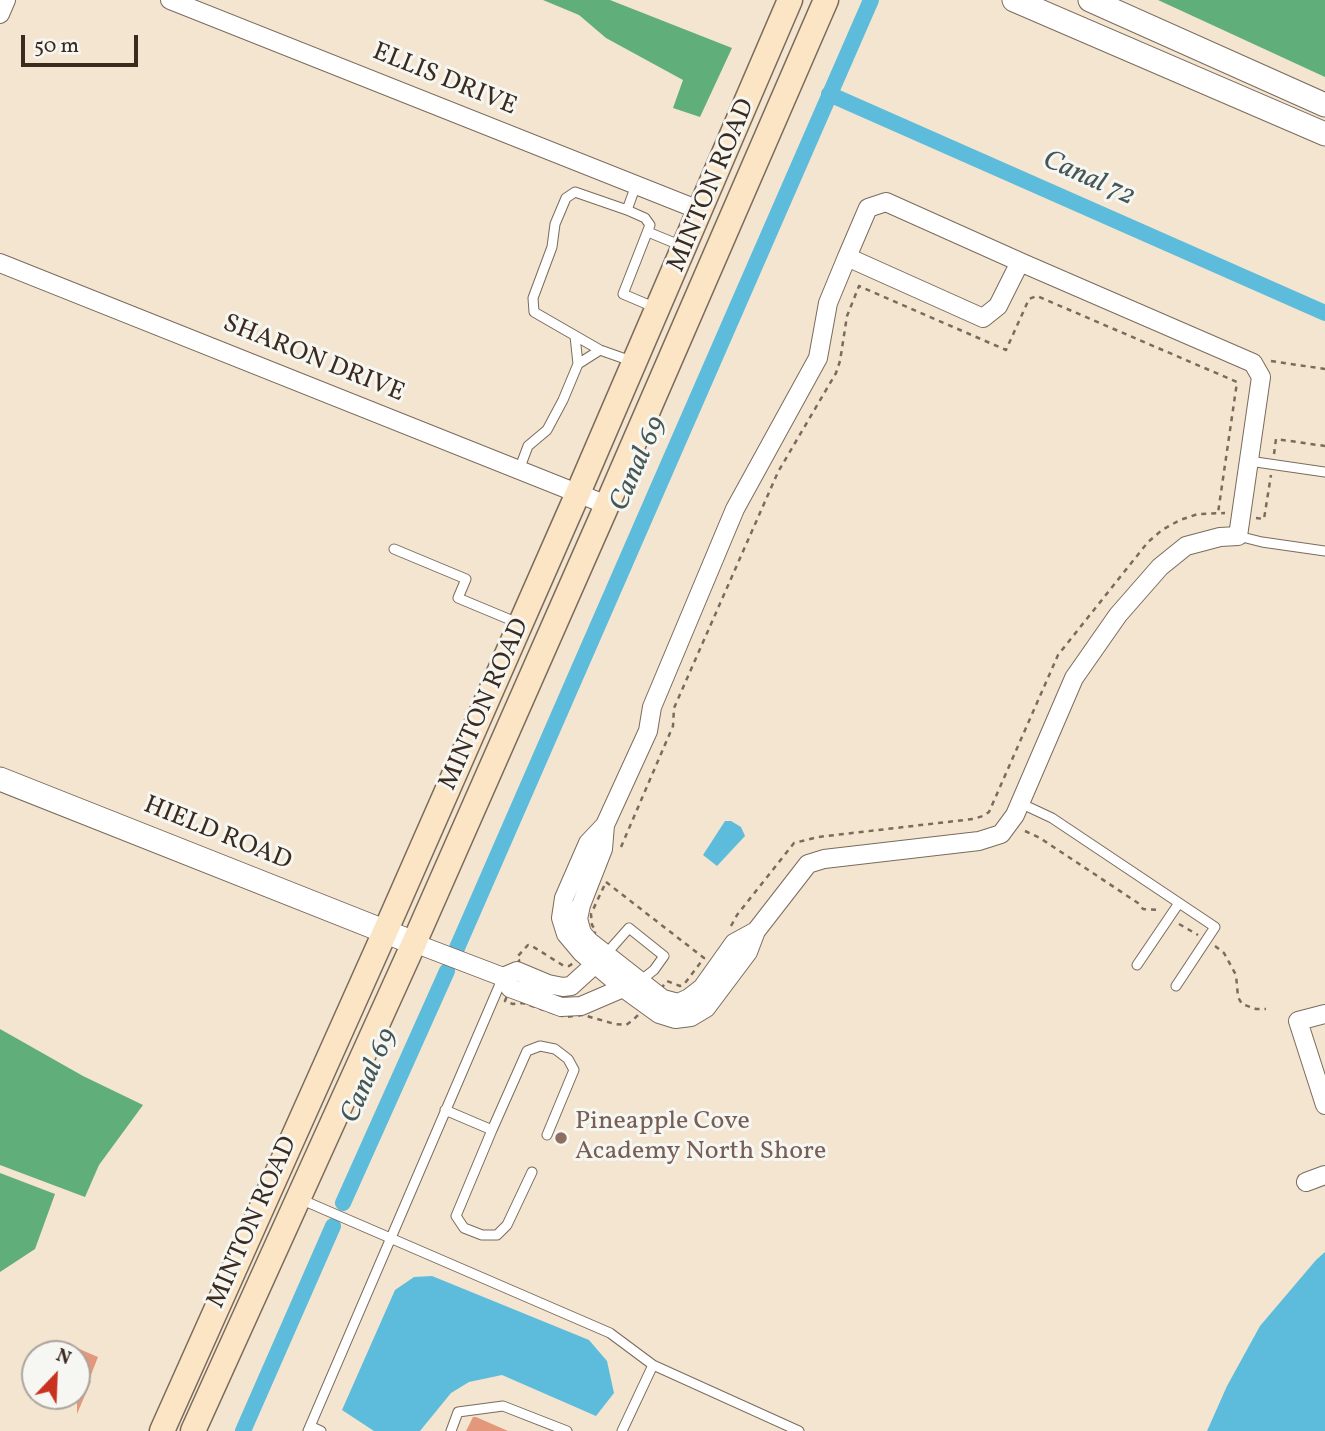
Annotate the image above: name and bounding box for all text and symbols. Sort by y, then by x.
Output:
scale bar [24,21,142,65]
text: 50 m [34,32,79,61]
street label: ELLIS DRIVE [367,38,521,124]
street label: MINTON ROAD [663,95,763,277]
water label: Canal 72 [1037,145,1139,215]
street label: SHARON DRIVE [218,309,408,411]
water label: Canal 69 [604,411,676,517]
street label: MINTON ROAD [434,614,538,796]
street label: HIELD ROAD [139,791,295,879]
water label: Canal 69 [335,1023,407,1129]
place label: Pineapple Cove Academy North Shore [575,1107,826,1168]
marker: Pineapple Cove Academy North Shore [553,1130,569,1146]
street label: MINTON ROAD [202,1132,306,1314]
north arrow [21,1340,91,1410]
text: N [52,1343,75,1372]

